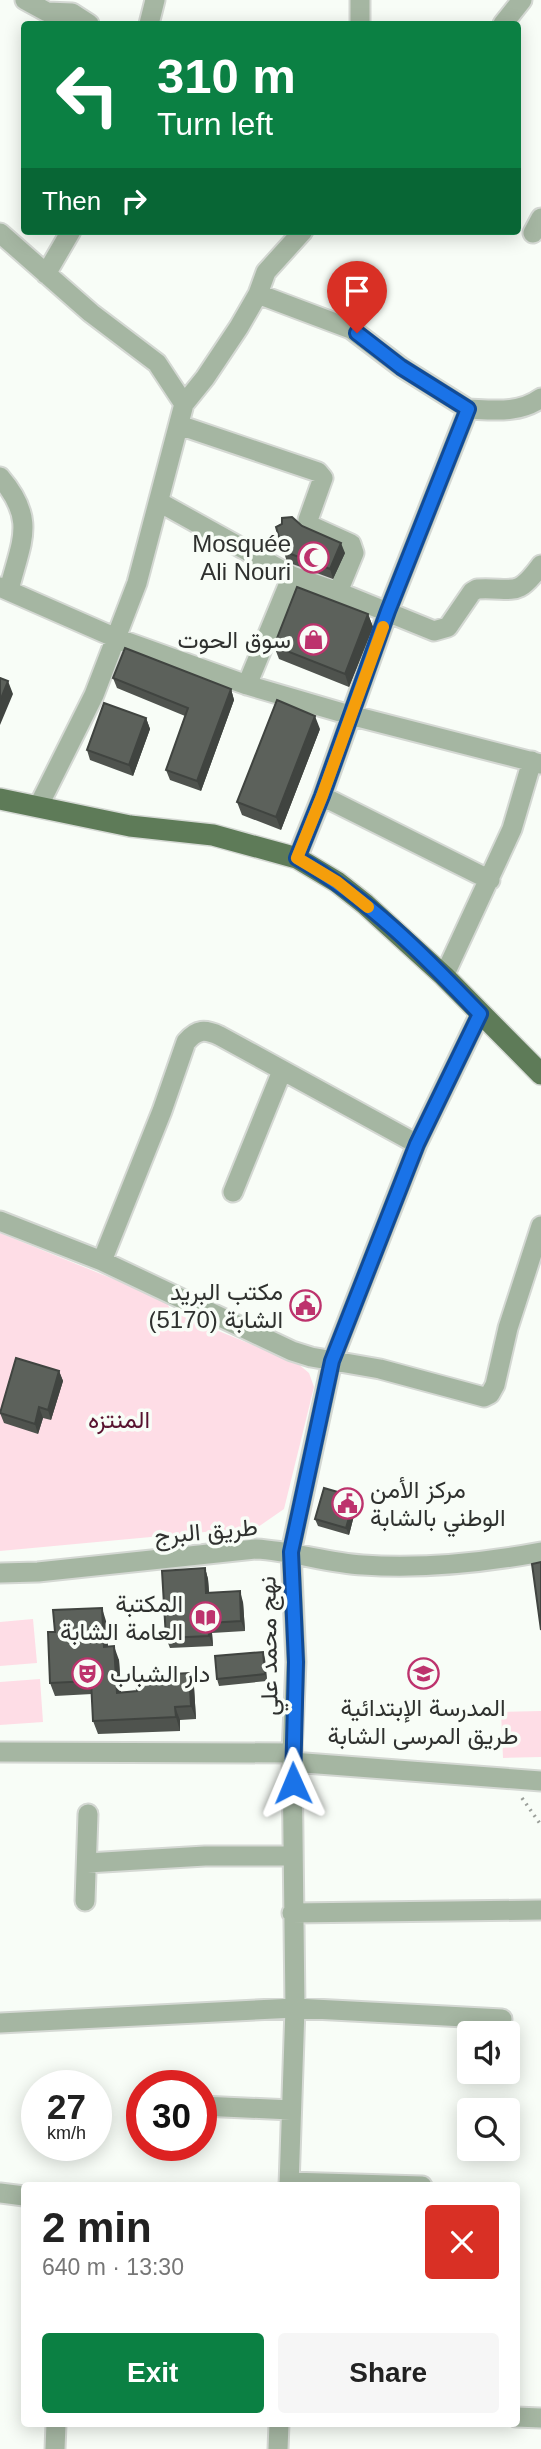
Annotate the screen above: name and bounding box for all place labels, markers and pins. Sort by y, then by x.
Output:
pin [327,261,387,333]
place label: Mosquée Ali Nouri [192,530,291,585]
mosque icon: Mosquée Ali Nouri [297,540,331,574]
shop icon: سوق الحوت [297,622,331,656]
place label: سوق الحوت [178,626,291,655]
place label: مكتب البريد الشابة (5170) [148,1278,283,1334]
public building icon: مكتب البريد الشابة (5170) [289,1288,323,1322]
place label: مركز الأمن الوطني بالشابة [370,1476,505,1537]
public building icon: مركز الأمن الوطني بالشابة [330,1486,364,1520]
place label: المكتبة العامة الشابة [60,1590,183,1646]
library icon: المكتبة العامة الشابة [189,1600,223,1634]
theatre icon: دار الشباب [70,1656,104,1690]
school or university icon: المدرسة الإبتدائية طريق المرسى الشابة [406,1656,440,1690]
place label: دار الشباب [110,1660,210,1689]
place label: المدرسة الإبتدائية طريق المرسى الشابة [328,1694,518,1751]

